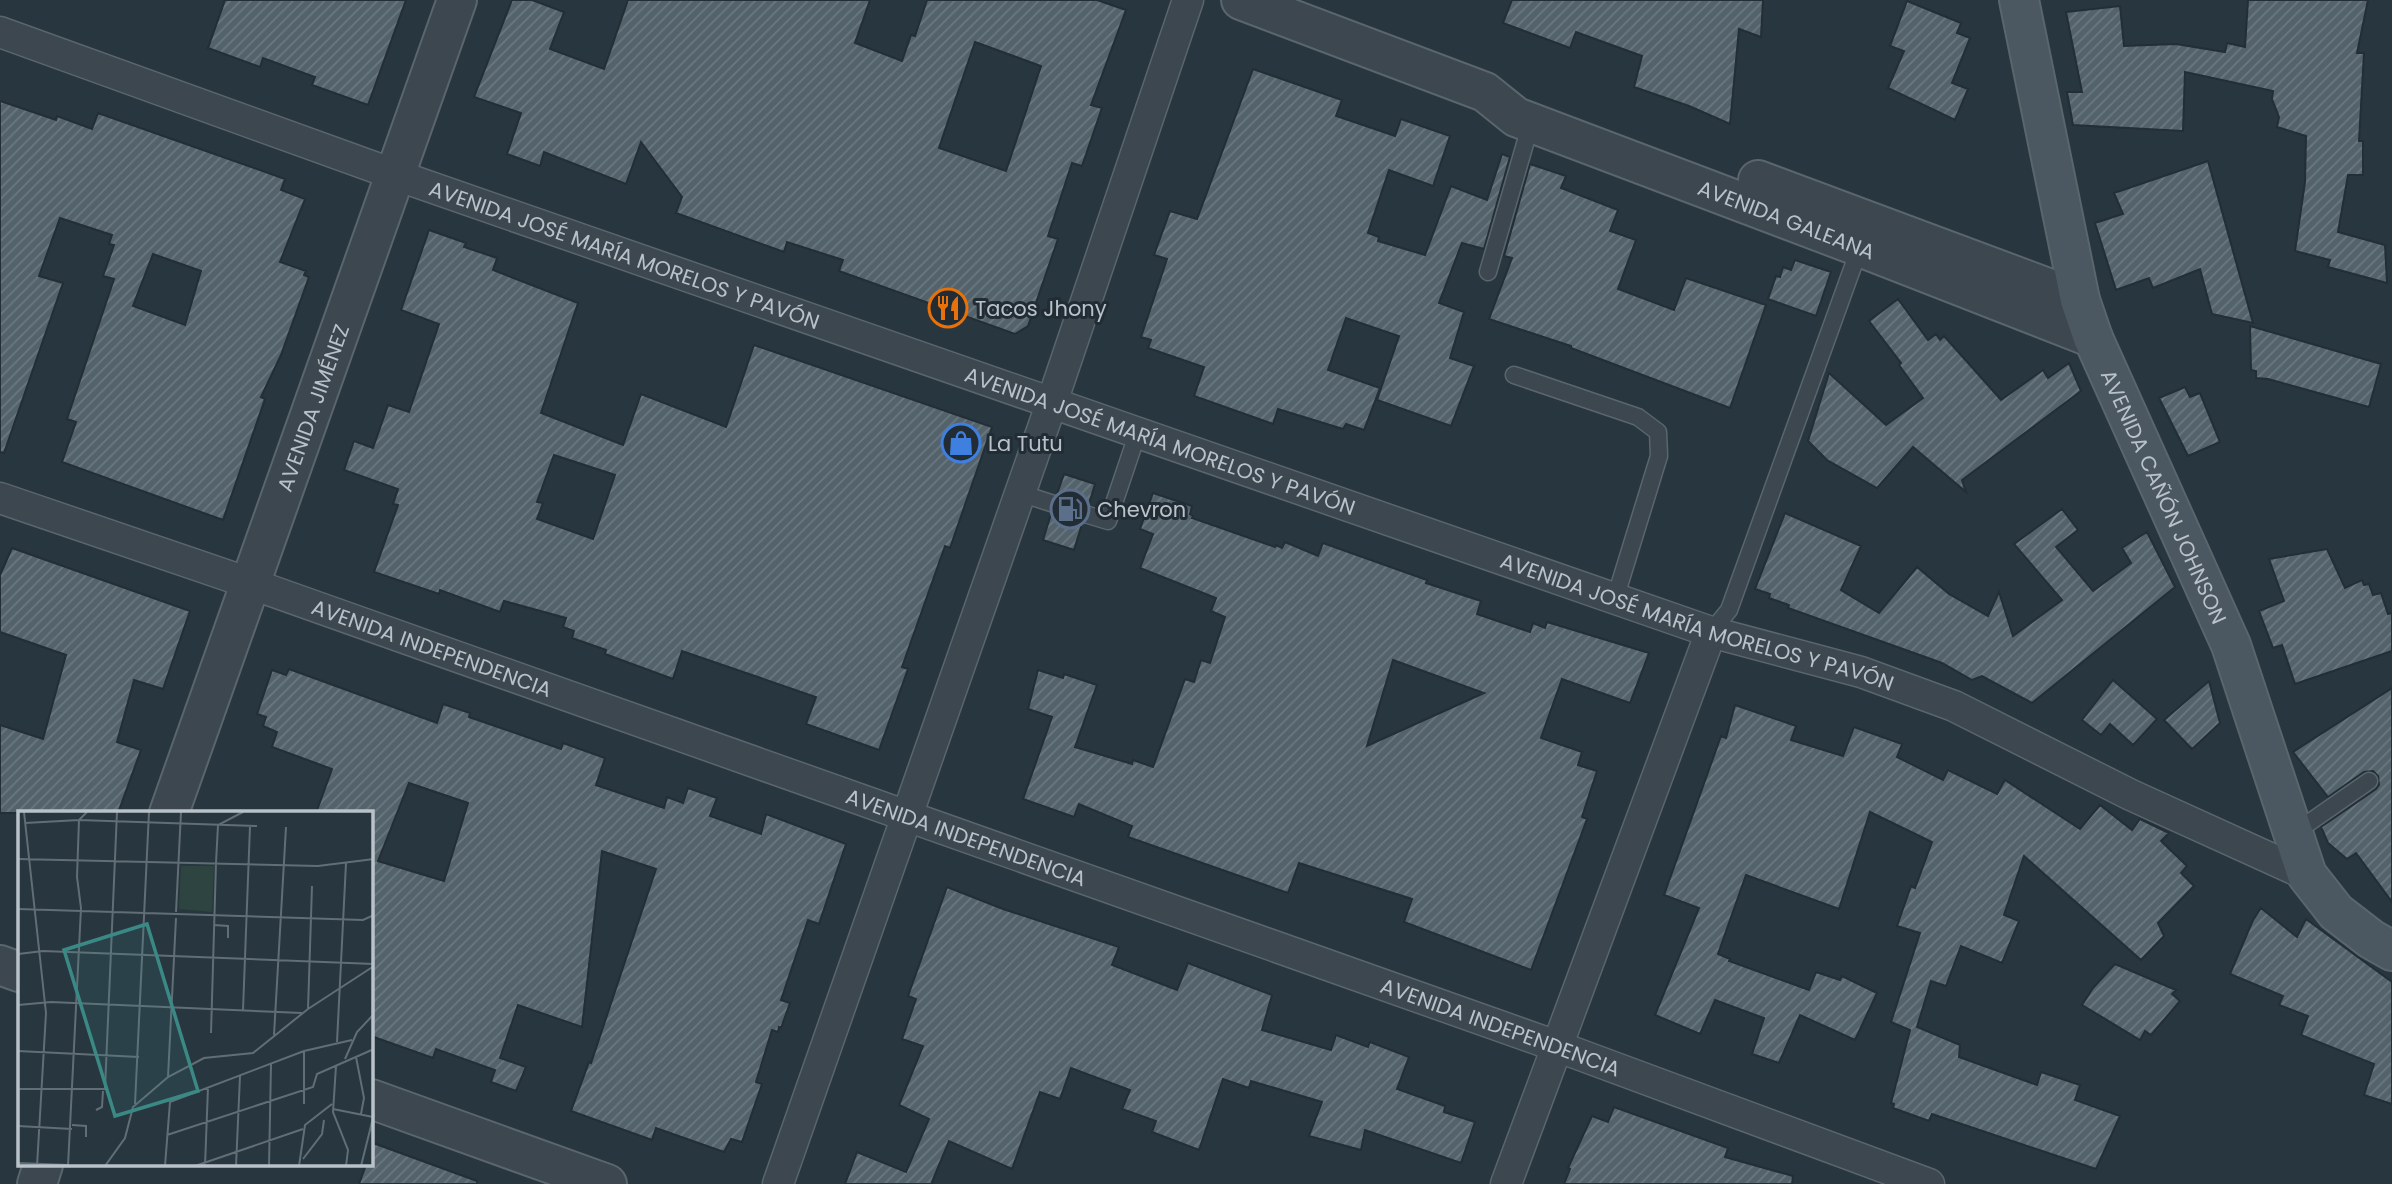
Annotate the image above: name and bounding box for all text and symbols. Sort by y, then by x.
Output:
street label: AVENIDA JOSÉ MARÍA MORELOS Y PAVÓN [425,173,824,336]
street label: AVENIDA GALEANA [1694,173,1879,266]
restaurant icon: Tacos Jhony [927,287,969,329]
place label: Tacos Jhony [975,294,1107,323]
street label: AVENIDA JIMÉNEZ [270,320,356,495]
street label: AVENIDA JOSÉ MARÍA MORELOS Y PAVÓN [961,359,1359,522]
street label: AVENIDA CAÑÓN JOHNSON [2094,364,2234,628]
shop icon: La Tutu [940,422,982,464]
place label: La Tutu [988,429,1063,458]
fuel station icon: Chevron [1049,488,1091,530]
place label: Chevron [1097,495,1186,524]
street label: AVENIDA JOSÉ MARÍA MORELOS Y PAVÓN [1497,545,1898,697]
street label: AVENIDA INDEPENDENCIA [308,592,556,704]
street label: AVENIDA INDEPENDENCIA [842,781,1090,893]
inset map [18,811,373,1166]
street label: AVENIDA INDEPENDENCIA [1377,970,1625,1083]

